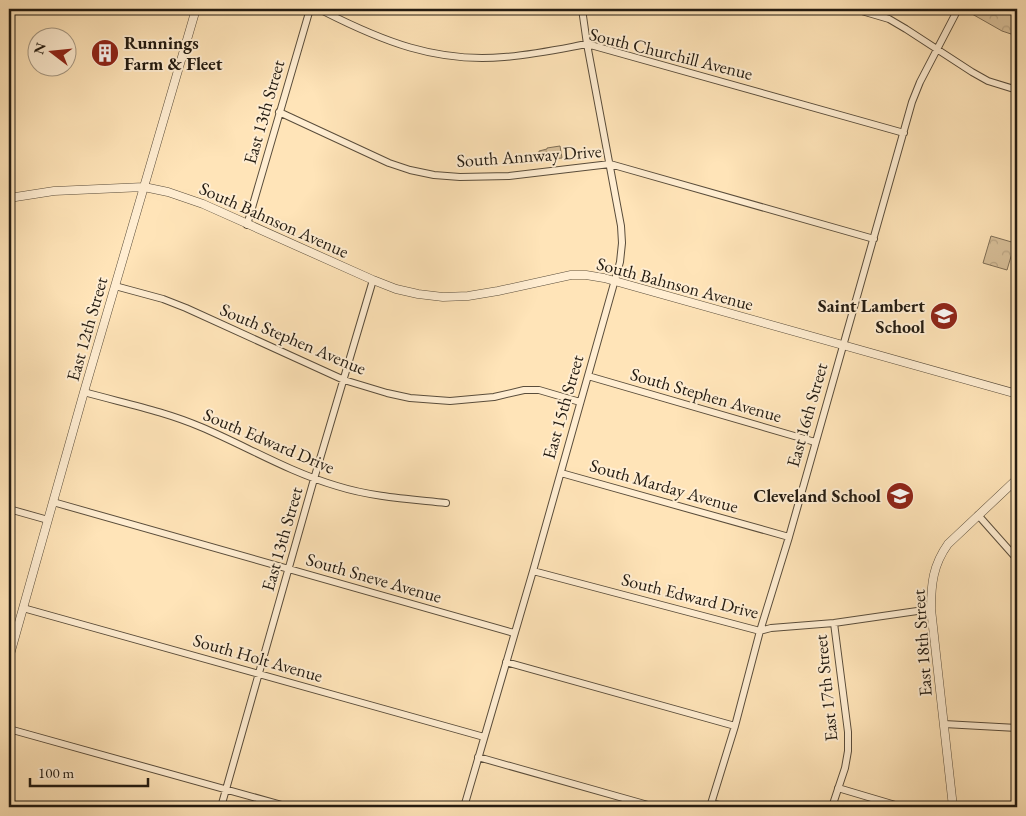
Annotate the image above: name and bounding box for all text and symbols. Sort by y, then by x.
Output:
street label: South Churchill Avenue [587,22,755,85]
north arrow [28,28,78,78]
place label: Runnings Farm & Fleet [124,31,223,75]
building icon: Runnings Farm & Fleet [90,38,120,68]
text: N [29,40,50,56]
street label: East 13th Street [238,57,289,167]
street label: South Annway Drive [456,139,602,172]
street label: South Bahnson Avenue [196,176,353,263]
street label: South Bahnson Avenue [594,252,756,316]
street label: East 12th Street [61,274,112,384]
place label: Saint Lambert School [818,294,925,338]
street label: South Stephen Avenue [217,297,370,380]
school or university icon: Saint Lambert School [929,301,959,331]
street label: East 15th Street [537,352,588,462]
street label: East 16th Street [781,360,832,470]
street label: South Stephen Avenue [628,362,785,427]
street label: South Edward Drive [200,403,338,479]
street label: South Marday Avenue [587,453,741,518]
school or university icon: Cleveland School [885,481,915,511]
street label: East 13th Street [256,484,307,594]
place label: Cleveland School [753,484,881,507]
street label: South Sneve Avenue [304,547,445,608]
street label: South Edward Drive [619,567,761,624]
street label: East 18th Street [906,588,937,697]
street label: South Holt Avenue [191,628,326,687]
street label: East 17th Street [808,633,843,743]
scale bar [30,756,148,788]
text: 100 m [38,763,75,782]

